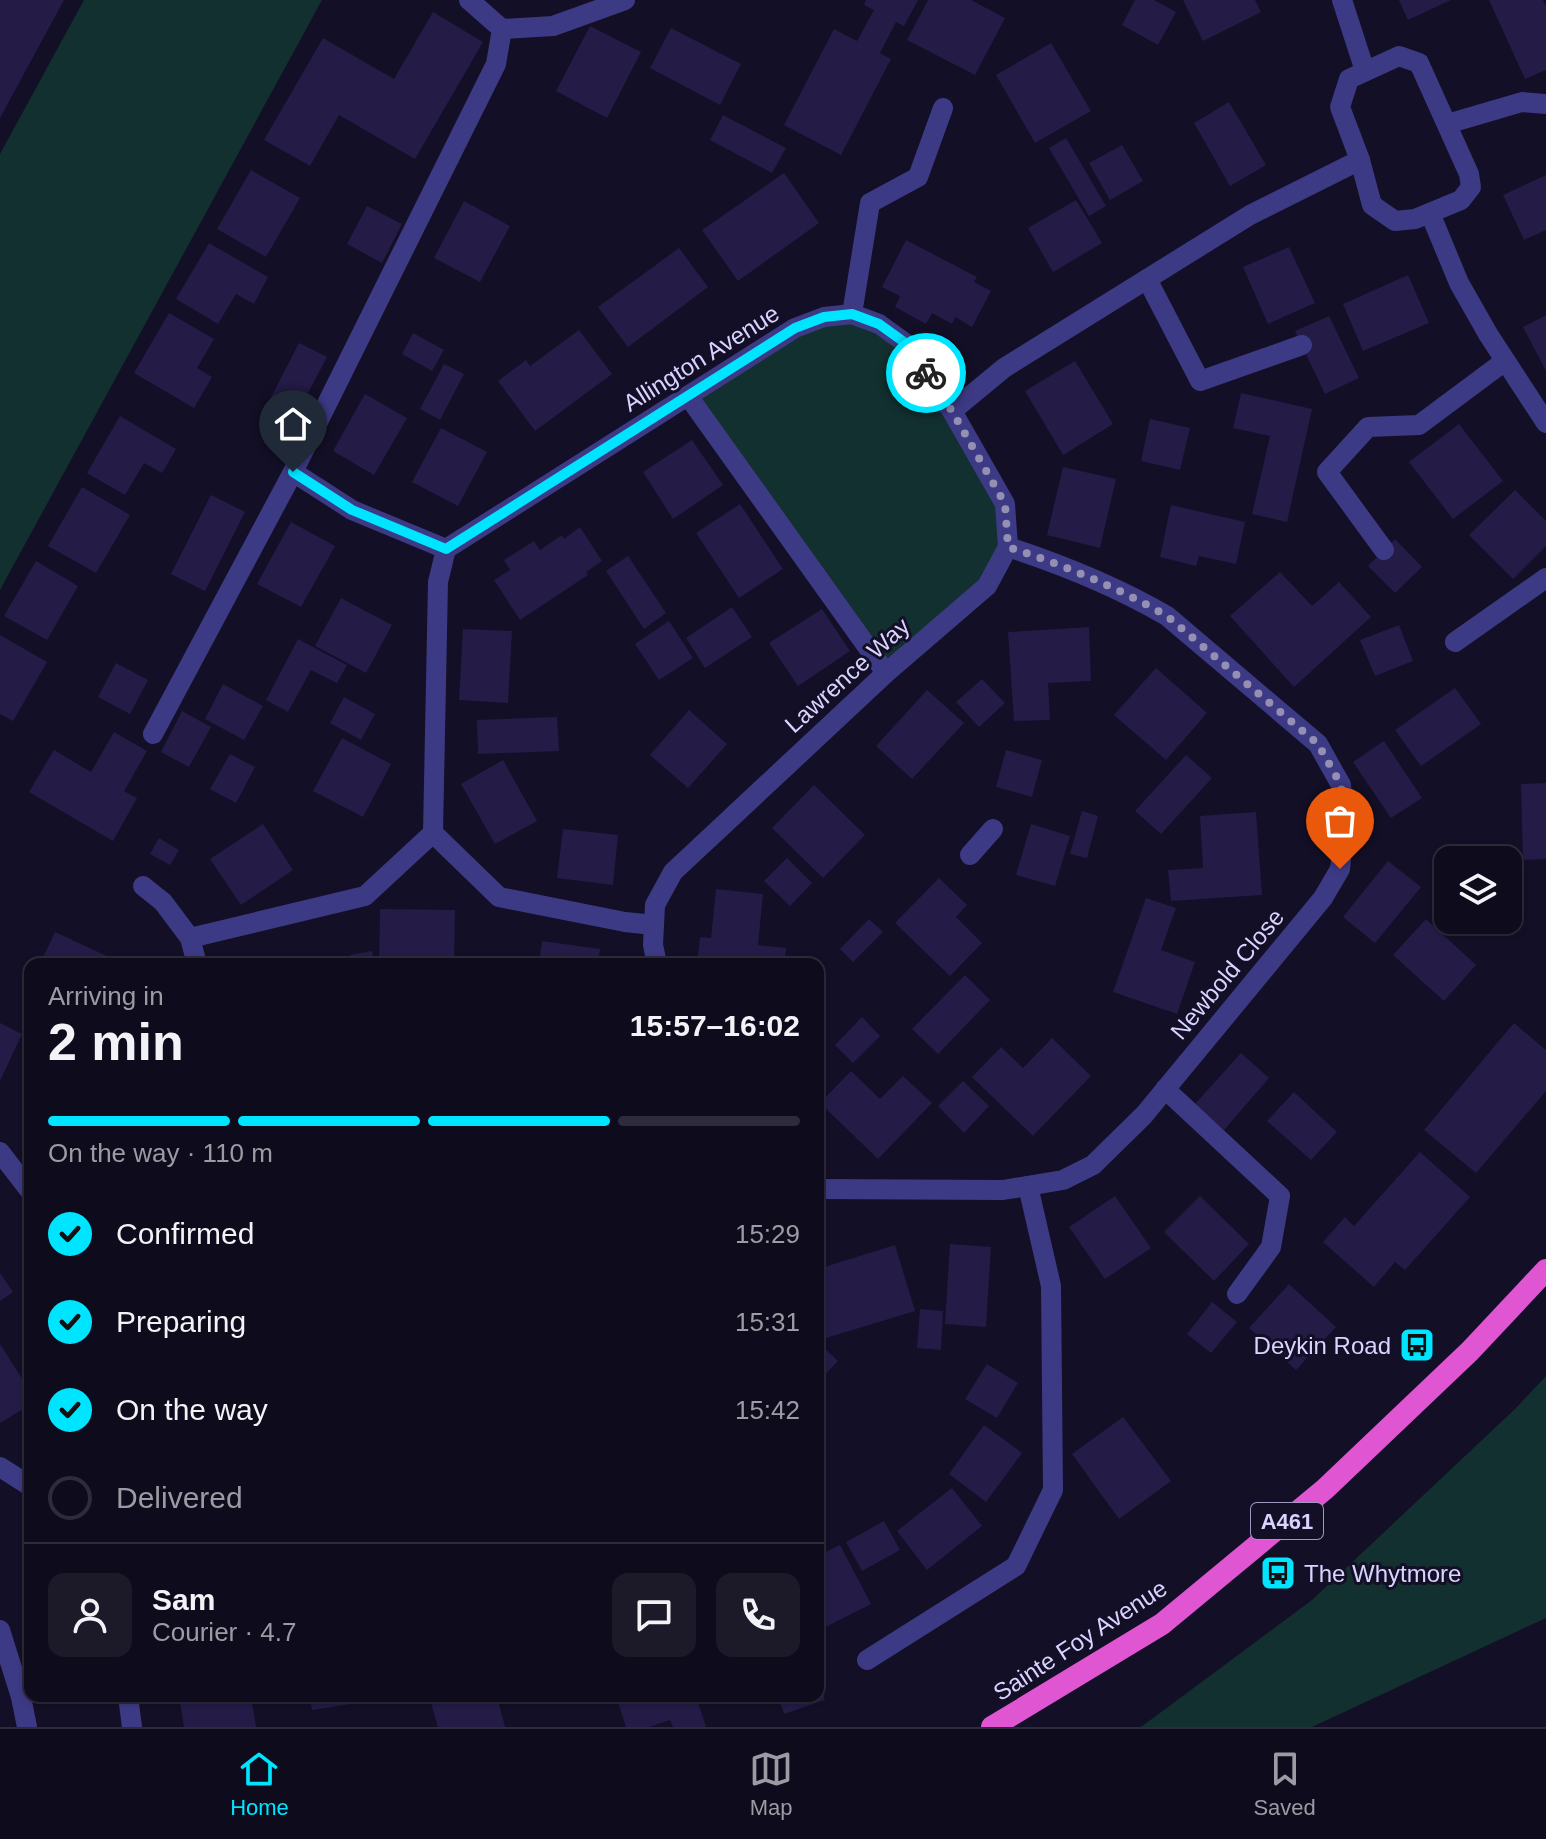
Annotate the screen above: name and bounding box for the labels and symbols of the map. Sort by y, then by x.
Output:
street label: Allington Avenue [618,299,784,417]
courier [886,333,966,413]
pin [259,390,327,472]
street label: Lawrence Way [779,612,915,738]
pin [1306,787,1374,869]
street label: Newbold Close [1165,903,1289,1045]
bus stop icon: Deykin Road [1398,1326,1436,1364]
place label: Deykin Road [1254,1332,1391,1359]
road number: A461 [1251,1503,1323,1539]
bus stop icon: The Whytmore [1259,1554,1297,1592]
place label: The Whytmore [1304,1560,1461,1587]
street label: Sainte Foy Avenue [988,1574,1172,1706]

